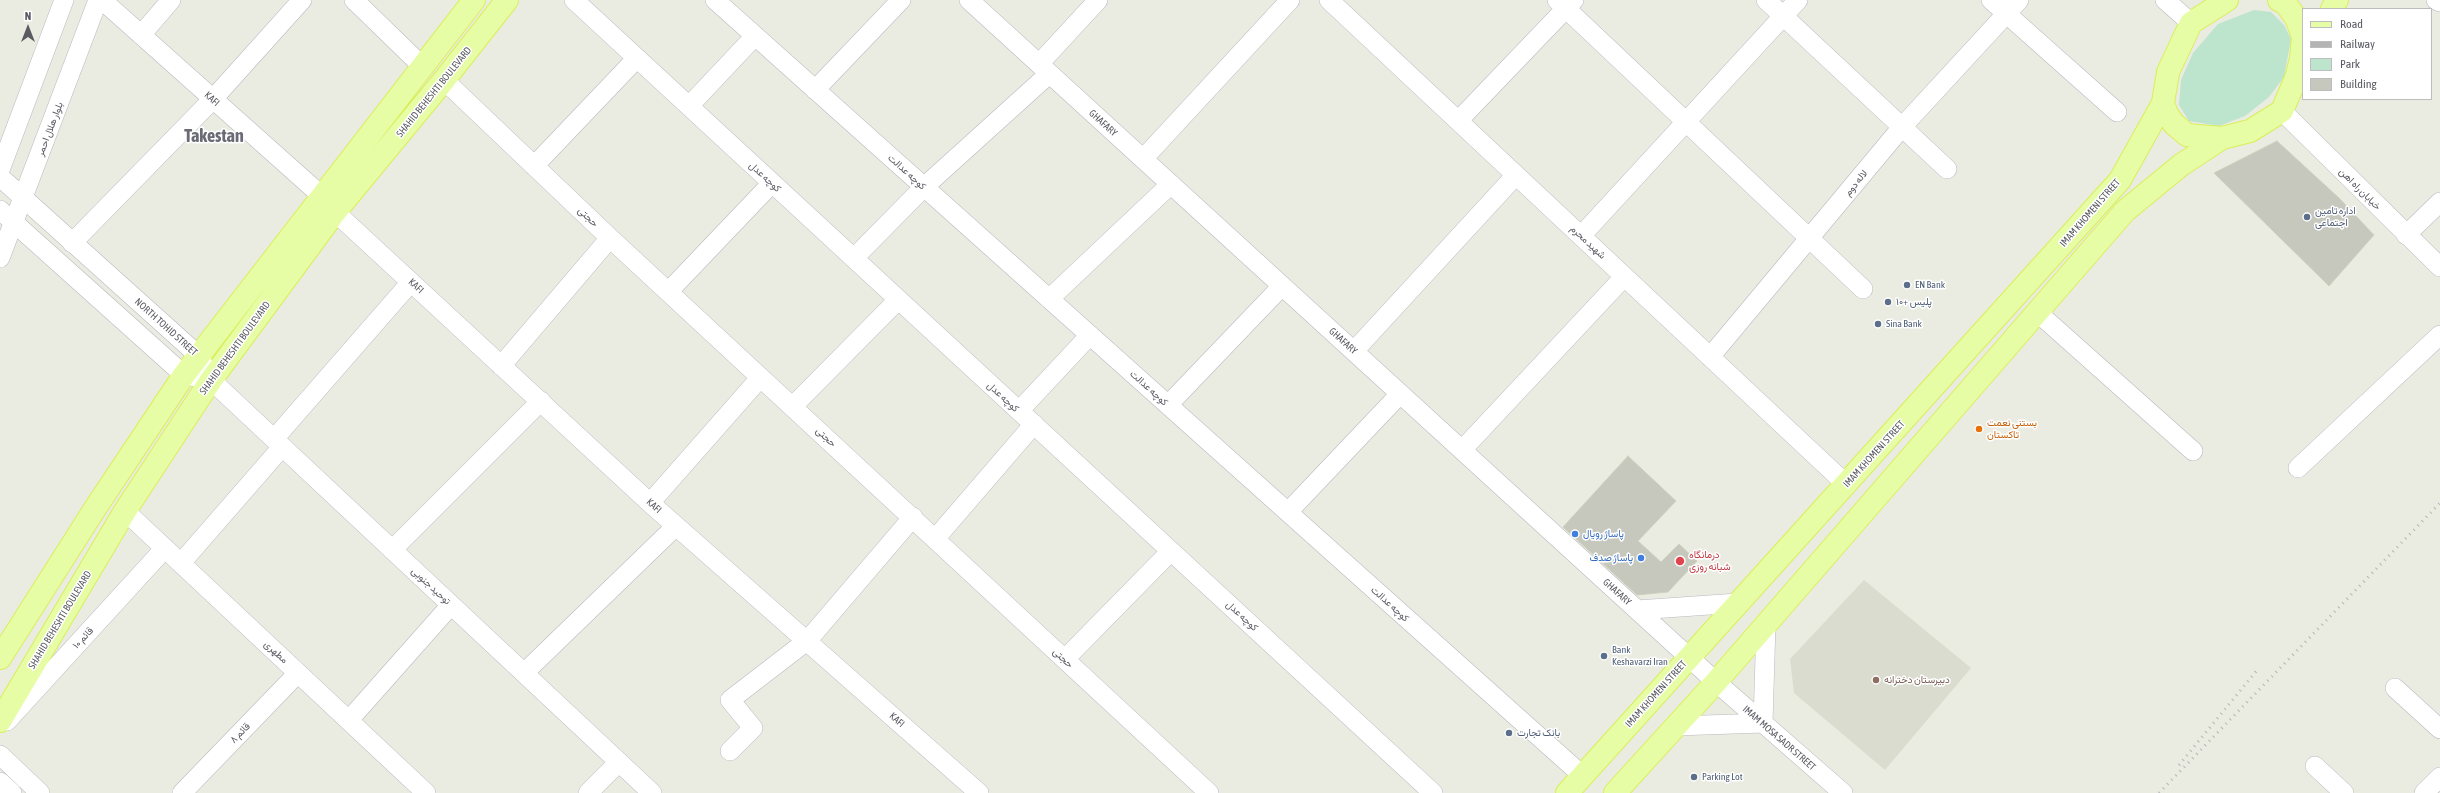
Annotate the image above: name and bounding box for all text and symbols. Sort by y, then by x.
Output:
north arrow [8,8,48,48]
legend [2302,8,2432,100]
text: N [25,10,31,22]
text: Road [2340,17,2363,31]
text: Railway [2340,37,2375,51]
street label: SHAHID BEHESHTI BOULEVARD [394,45,474,139]
text: Park [2340,57,2360,71]
text: Building [2340,77,2377,91]
street label: KAFI [202,89,222,109]
street label: بلوار هلال احمر [34,100,66,158]
street label: GHAFARY [1086,107,1120,139]
district label: Takestan [184,125,244,147]
street label: کوچه عدالت [885,152,929,192]
street label: کوچه عدل [747,159,783,195]
street label: خیابان راه اهن [2337,166,2383,212]
street label: لاله دوم [1842,167,1870,199]
street label: IMAM KHOMENI STREET [2057,177,2123,249]
street label: حجتی [575,204,601,230]
place label: اداره تامین اجتماعی [2315,205,2356,228]
marker: اداره تامین اجتماعی [2302,212,2312,222]
street label: شهید محرم [1568,222,1608,262]
street label: KAFI [406,276,426,296]
place label: EN Bank [1915,279,1945,291]
marker: EN Bank [1902,280,1912,290]
street label: NORTH TOHID STREET [132,296,200,358]
place label: پلیس +۱۰ [1896,296,1932,308]
marker: پلیس +۱۰ [1883,297,1893,307]
street label: SHAHID BEHESHTI BOULEVARD [197,299,273,397]
place label: Sina Bank [1886,318,1922,330]
marker: Sina Bank [1873,319,1883,329]
street label: GHAFARY [1326,325,1360,357]
street label: کوچه عدالت [1127,368,1171,408]
street label: کوچه عدل [985,379,1021,415]
place label: بستنی نعمت تاکستان [1987,417,2037,440]
street label: IMAM KHOMENI STREET [1841,418,1907,490]
marker: بستنی نعمت تاکستان [1974,424,1984,434]
street label: حجتی [813,425,839,449]
street label: KAFI [644,496,664,516]
place label: پاساژ رویال [1583,528,1624,540]
marker: پاساژ رویال [1570,529,1580,539]
place label: درمانگاه شبانه روزی [1689,549,1731,572]
place label: پاساژ صدف [1590,552,1633,564]
marker: پاساژ صدف [1636,553,1646,563]
marker: درمانگاه شبانه روزی [1674,555,1686,567]
street label: توحید جنوبی [409,565,453,607]
street label: SHAHID BEHESHTI BOULEVARD [26,569,94,671]
street label: GHAFARY [1600,576,1634,608]
street label: کوچه عدالت [1368,584,1412,624]
street label: کوچه عدل [1224,598,1260,634]
street label: قائم ۱۰ [70,625,96,651]
street label: مطهری [262,638,290,666]
place label: Bank Keshavarzi Iran [1612,644,1668,668]
street label: حجتی [1050,646,1076,670]
marker: Bank Keshavarzi Iran [1599,651,1609,661]
street label: IMAM KHOMENI STREET [1623,658,1689,730]
place label: دبیرستان دخترانه [1884,674,1950,686]
marker: دبیرستان دخترانه [1871,675,1881,685]
street label: IMAM MOSA SADR STREET [1740,703,1818,773]
street label: KAFI [887,710,907,730]
street label: قائم ۸ [227,720,253,746]
place label: بانک تجارت [1517,727,1560,739]
marker: بانک تجارت [1504,728,1514,738]
place label: Parking Lot [1702,771,1743,783]
marker: Parking Lot [1689,772,1699,782]

